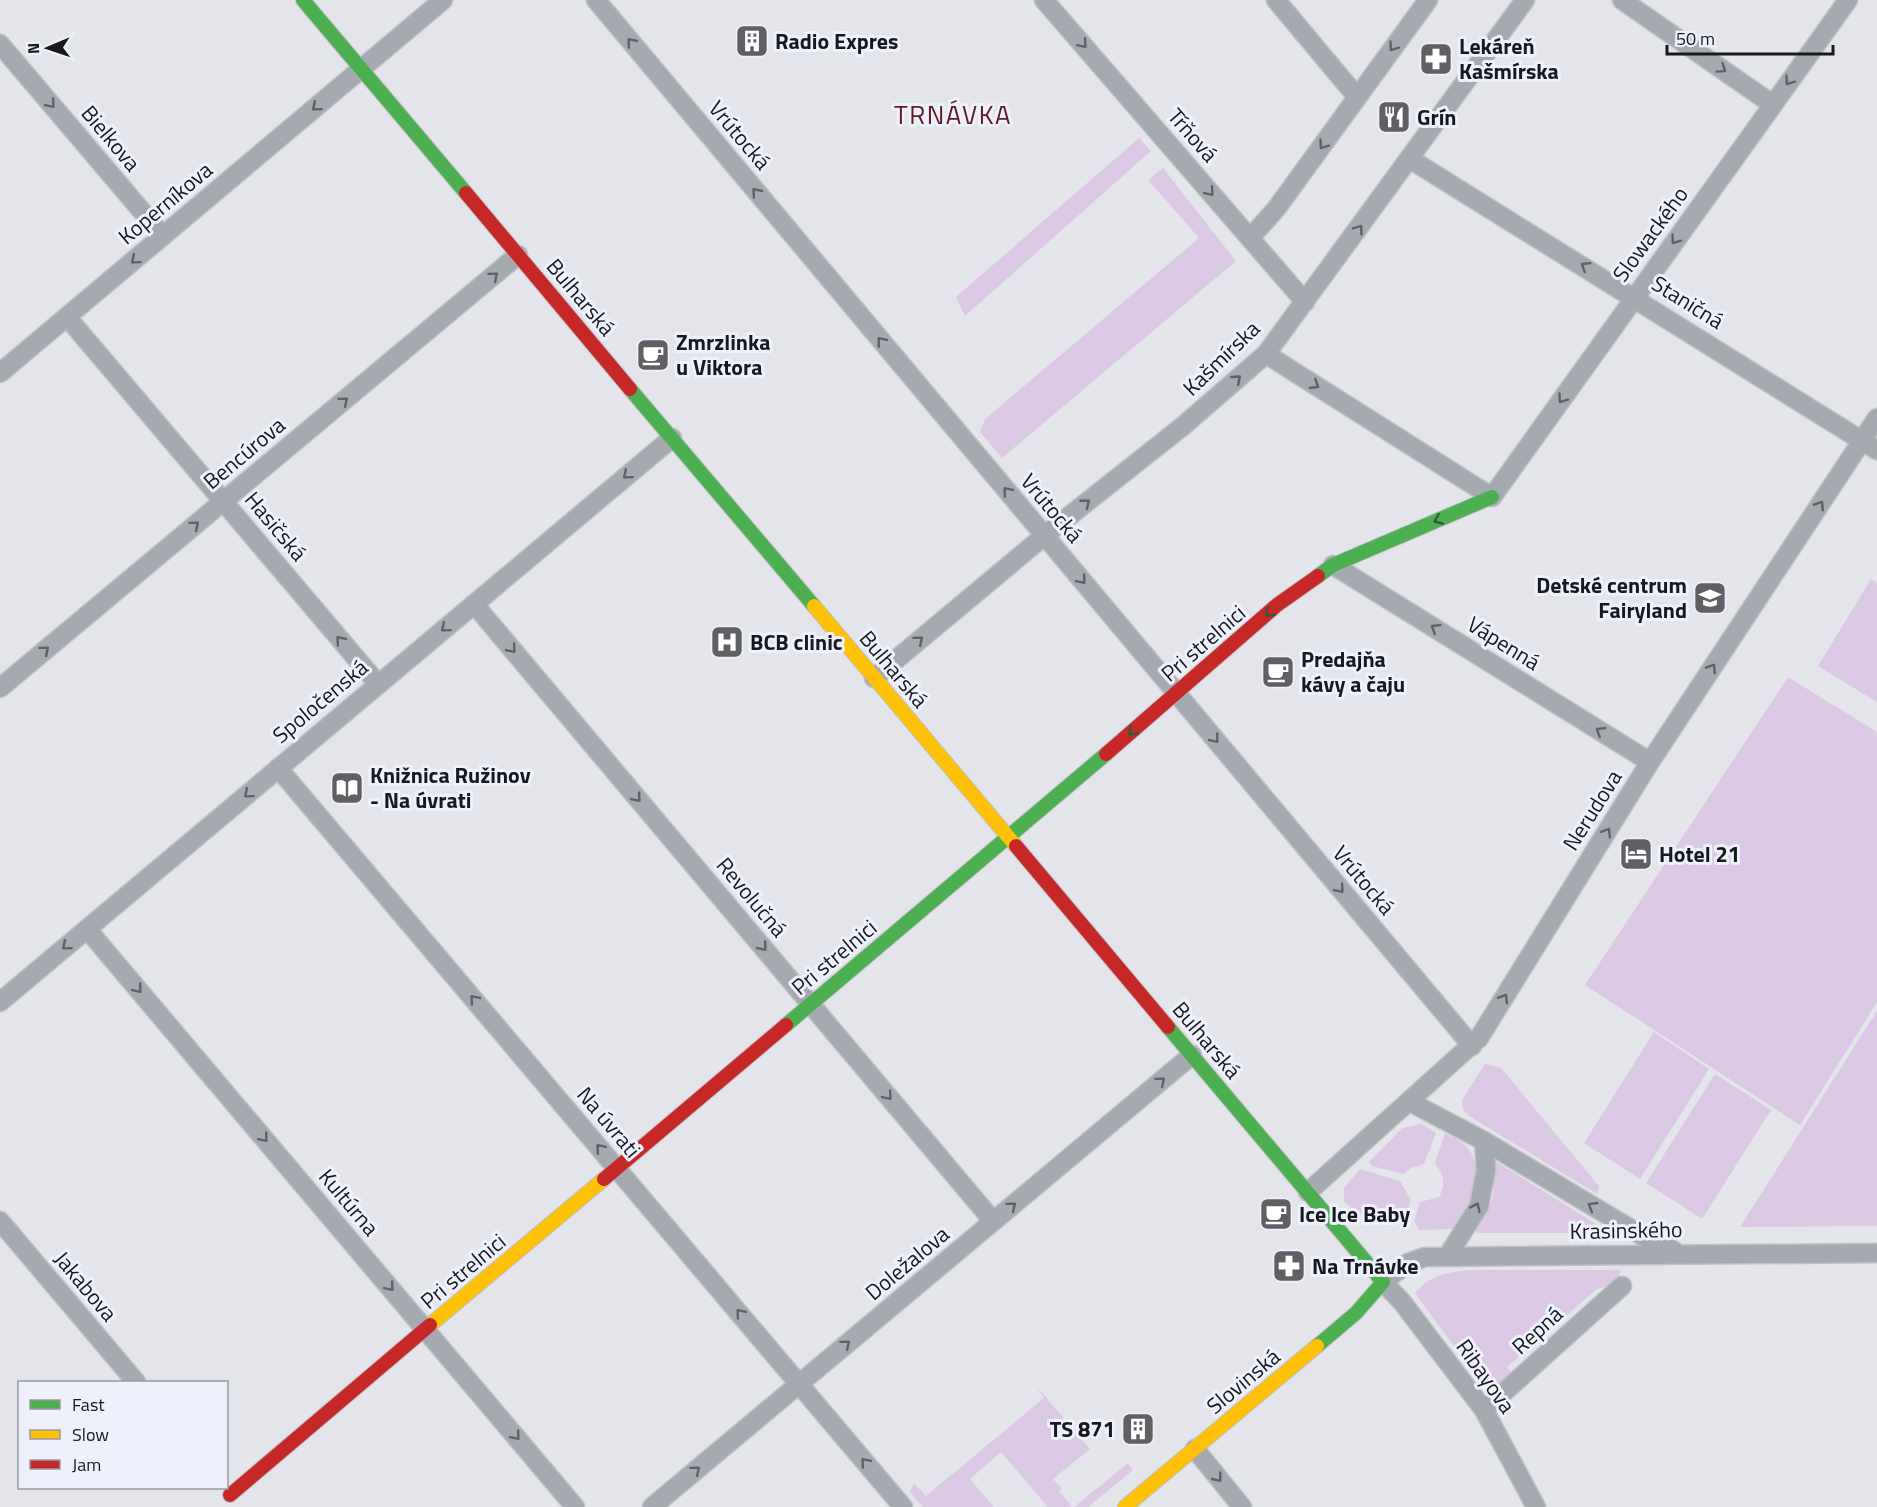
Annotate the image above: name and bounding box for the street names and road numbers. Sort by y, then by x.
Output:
street label: Vrútocká [701,93,779,177]
street label: Bielkova [73,97,149,179]
street label: Tŕňová [1160,100,1226,170]
street label: Koperníkova [110,153,220,253]
street label: Slowackého [1604,179,1696,289]
street label: Bulharská [538,251,624,343]
street label: Staničná [1645,267,1731,337]
street label: Kašmírska [1175,312,1267,404]
street label: Bencúrova [196,408,292,498]
street label: Vrútocká [1013,466,1091,550]
street label: Hasičská [237,484,315,568]
street label: Pri strelnici [1153,596,1253,690]
street label: Vápenná [1461,607,1547,679]
street label: Bulharská [851,623,937,715]
street label: Spoločenská [265,651,375,751]
street label: Nerudova [1554,763,1630,857]
street label: Vrútocká [1325,838,1403,922]
street label: Revolučná [708,849,796,945]
street label: Pri strelnici [784,911,884,1003]
street label: Bulharská [1164,994,1250,1086]
street label: Na úvrati [569,1079,649,1165]
street label: Kultúrna [311,1161,387,1243]
street label: Krasinského [1569,1212,1683,1248]
street label: Doležalova [857,1218,957,1308]
street label: Pri strelnici [413,1225,513,1317]
street label: Jakabova [46,1243,126,1329]
street label: Repná [1504,1298,1570,1362]
street label: Ribayova [1448,1332,1524,1420]
street label: Slovinská [1199,1340,1287,1422]

